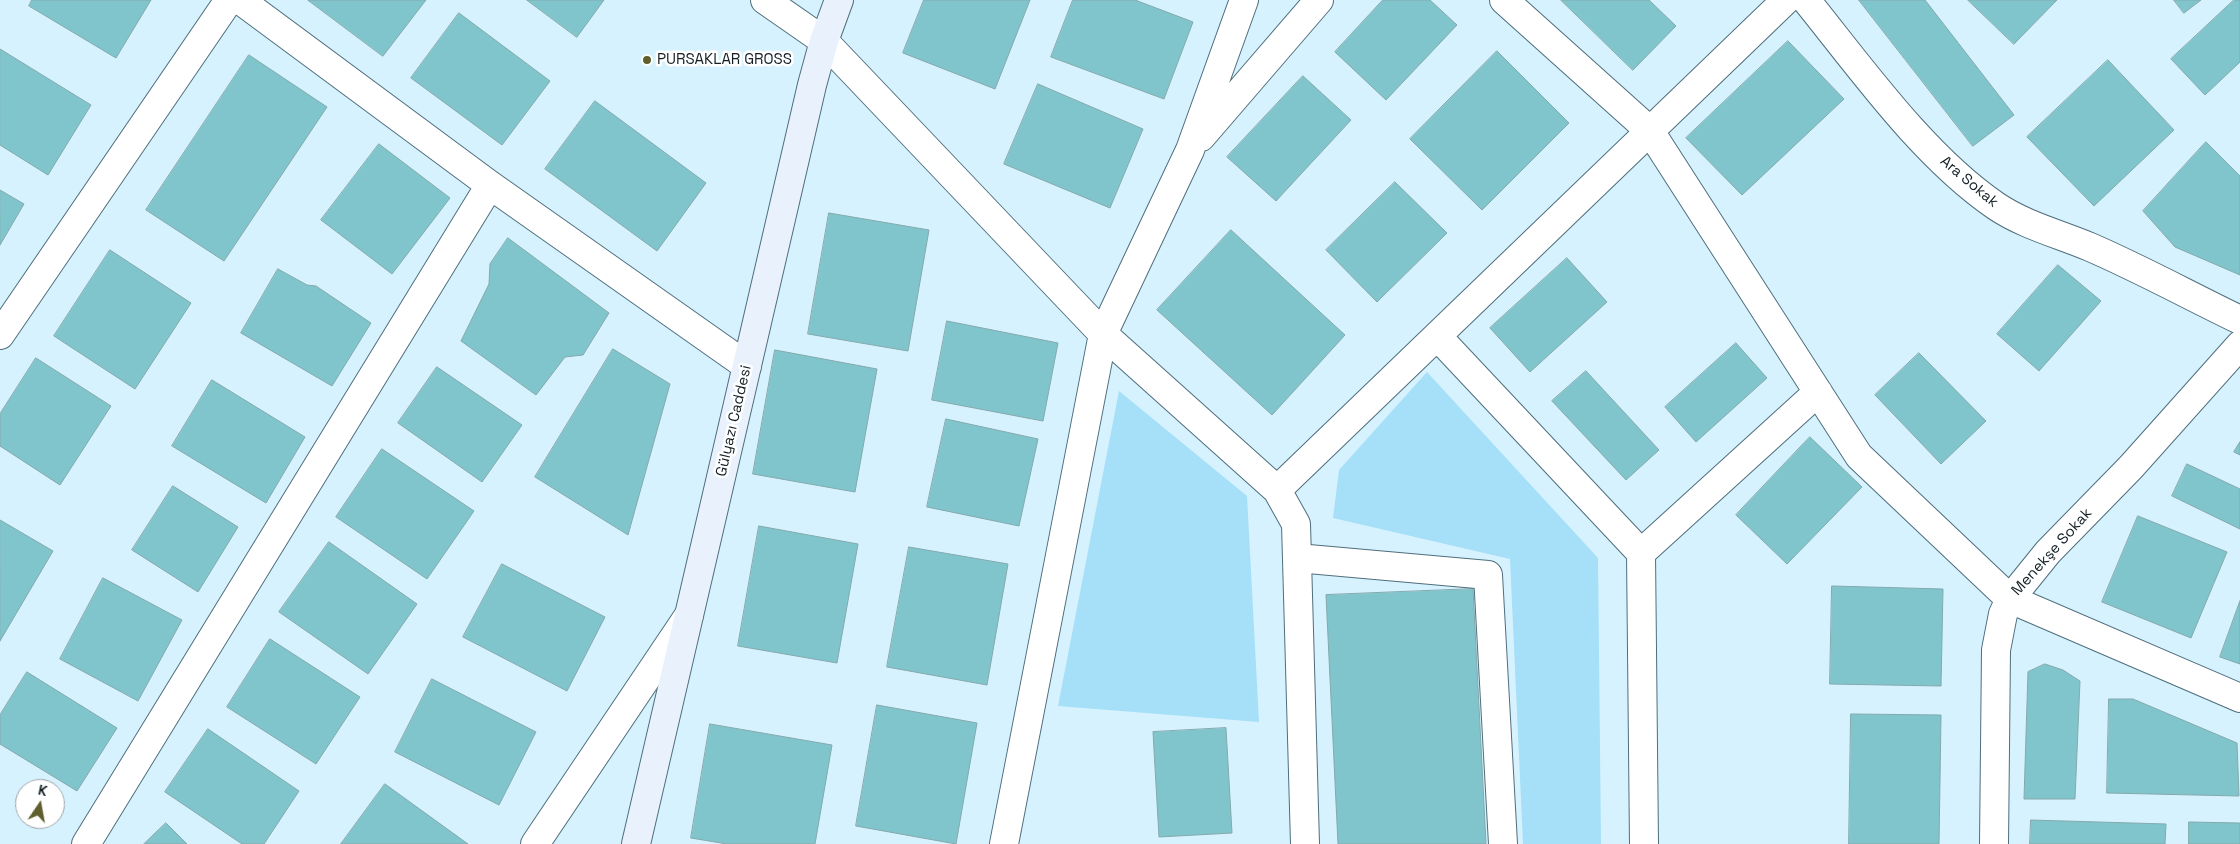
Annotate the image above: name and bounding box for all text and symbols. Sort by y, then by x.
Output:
place label: PURSAKLAR GROSS [657,51,792,69]
marker: PURSAKLAR GROSS [641,54,653,66]
street label: Ara Sokak [1936,152,2002,212]
street label: Gülyazı Caddesi [712,364,756,478]
street label: Menekşe Sokak [2008,505,2096,599]
north arrow [15,779,65,829]
text: K [37,781,49,800]

